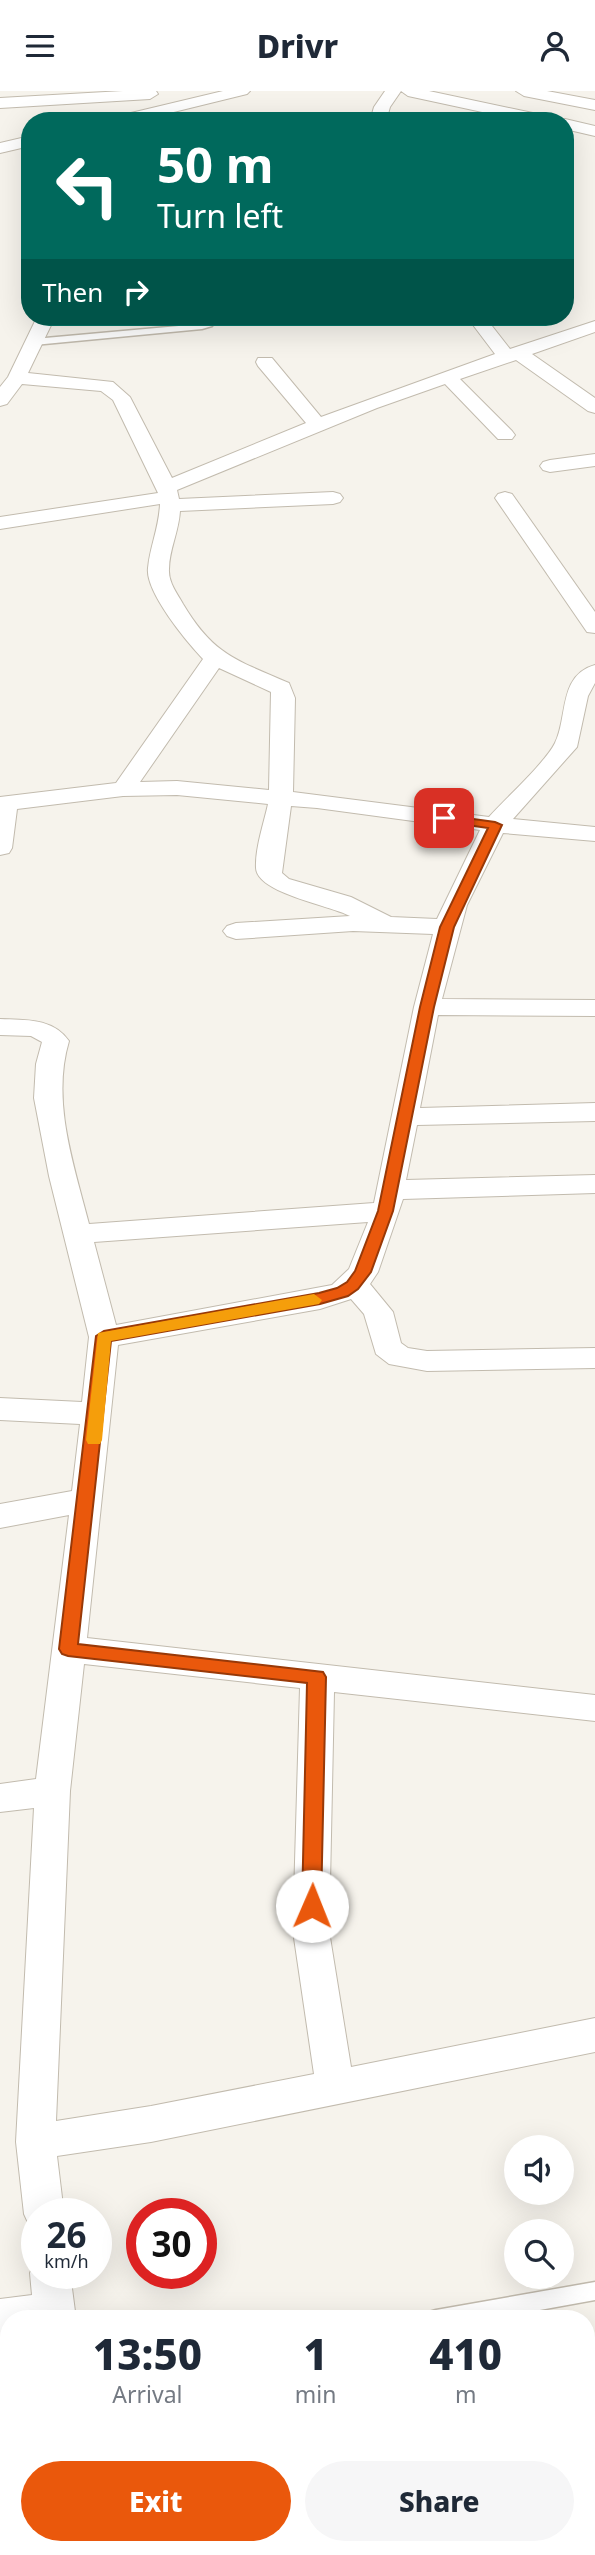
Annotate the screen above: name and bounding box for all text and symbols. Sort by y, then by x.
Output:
text: Drivr [257,24,338,67]
icon: menu [21,27,59,65]
icon: person [536,27,574,65]
text: 50 m [157,131,274,197]
icon: left [42,140,133,231]
text: Turn left [157,194,283,237]
icon: right [117,273,155,311]
text: Then [42,274,103,310]
pin [414,788,474,848]
icon: arrive [425,799,463,837]
position arrow [275,1869,349,1943]
map controls [504,2135,574,2289]
button: sound [504,2135,574,2205]
speed limit sign: 30 [126,2198,217,2289]
text: 26 [46,2211,87,2258]
button: search [504,2219,574,2289]
text: km/h [44,2249,89,2273]
text: 13:50 [93,2325,202,2382]
text: 1 [303,2325,328,2382]
text: 410 [429,2325,502,2382]
text: Arrival [112,2378,182,2410]
text: min [295,2378,336,2410]
text: m [455,2378,476,2410]
button: Exit [21,2461,291,2541]
button: Share [305,2461,574,2541]

